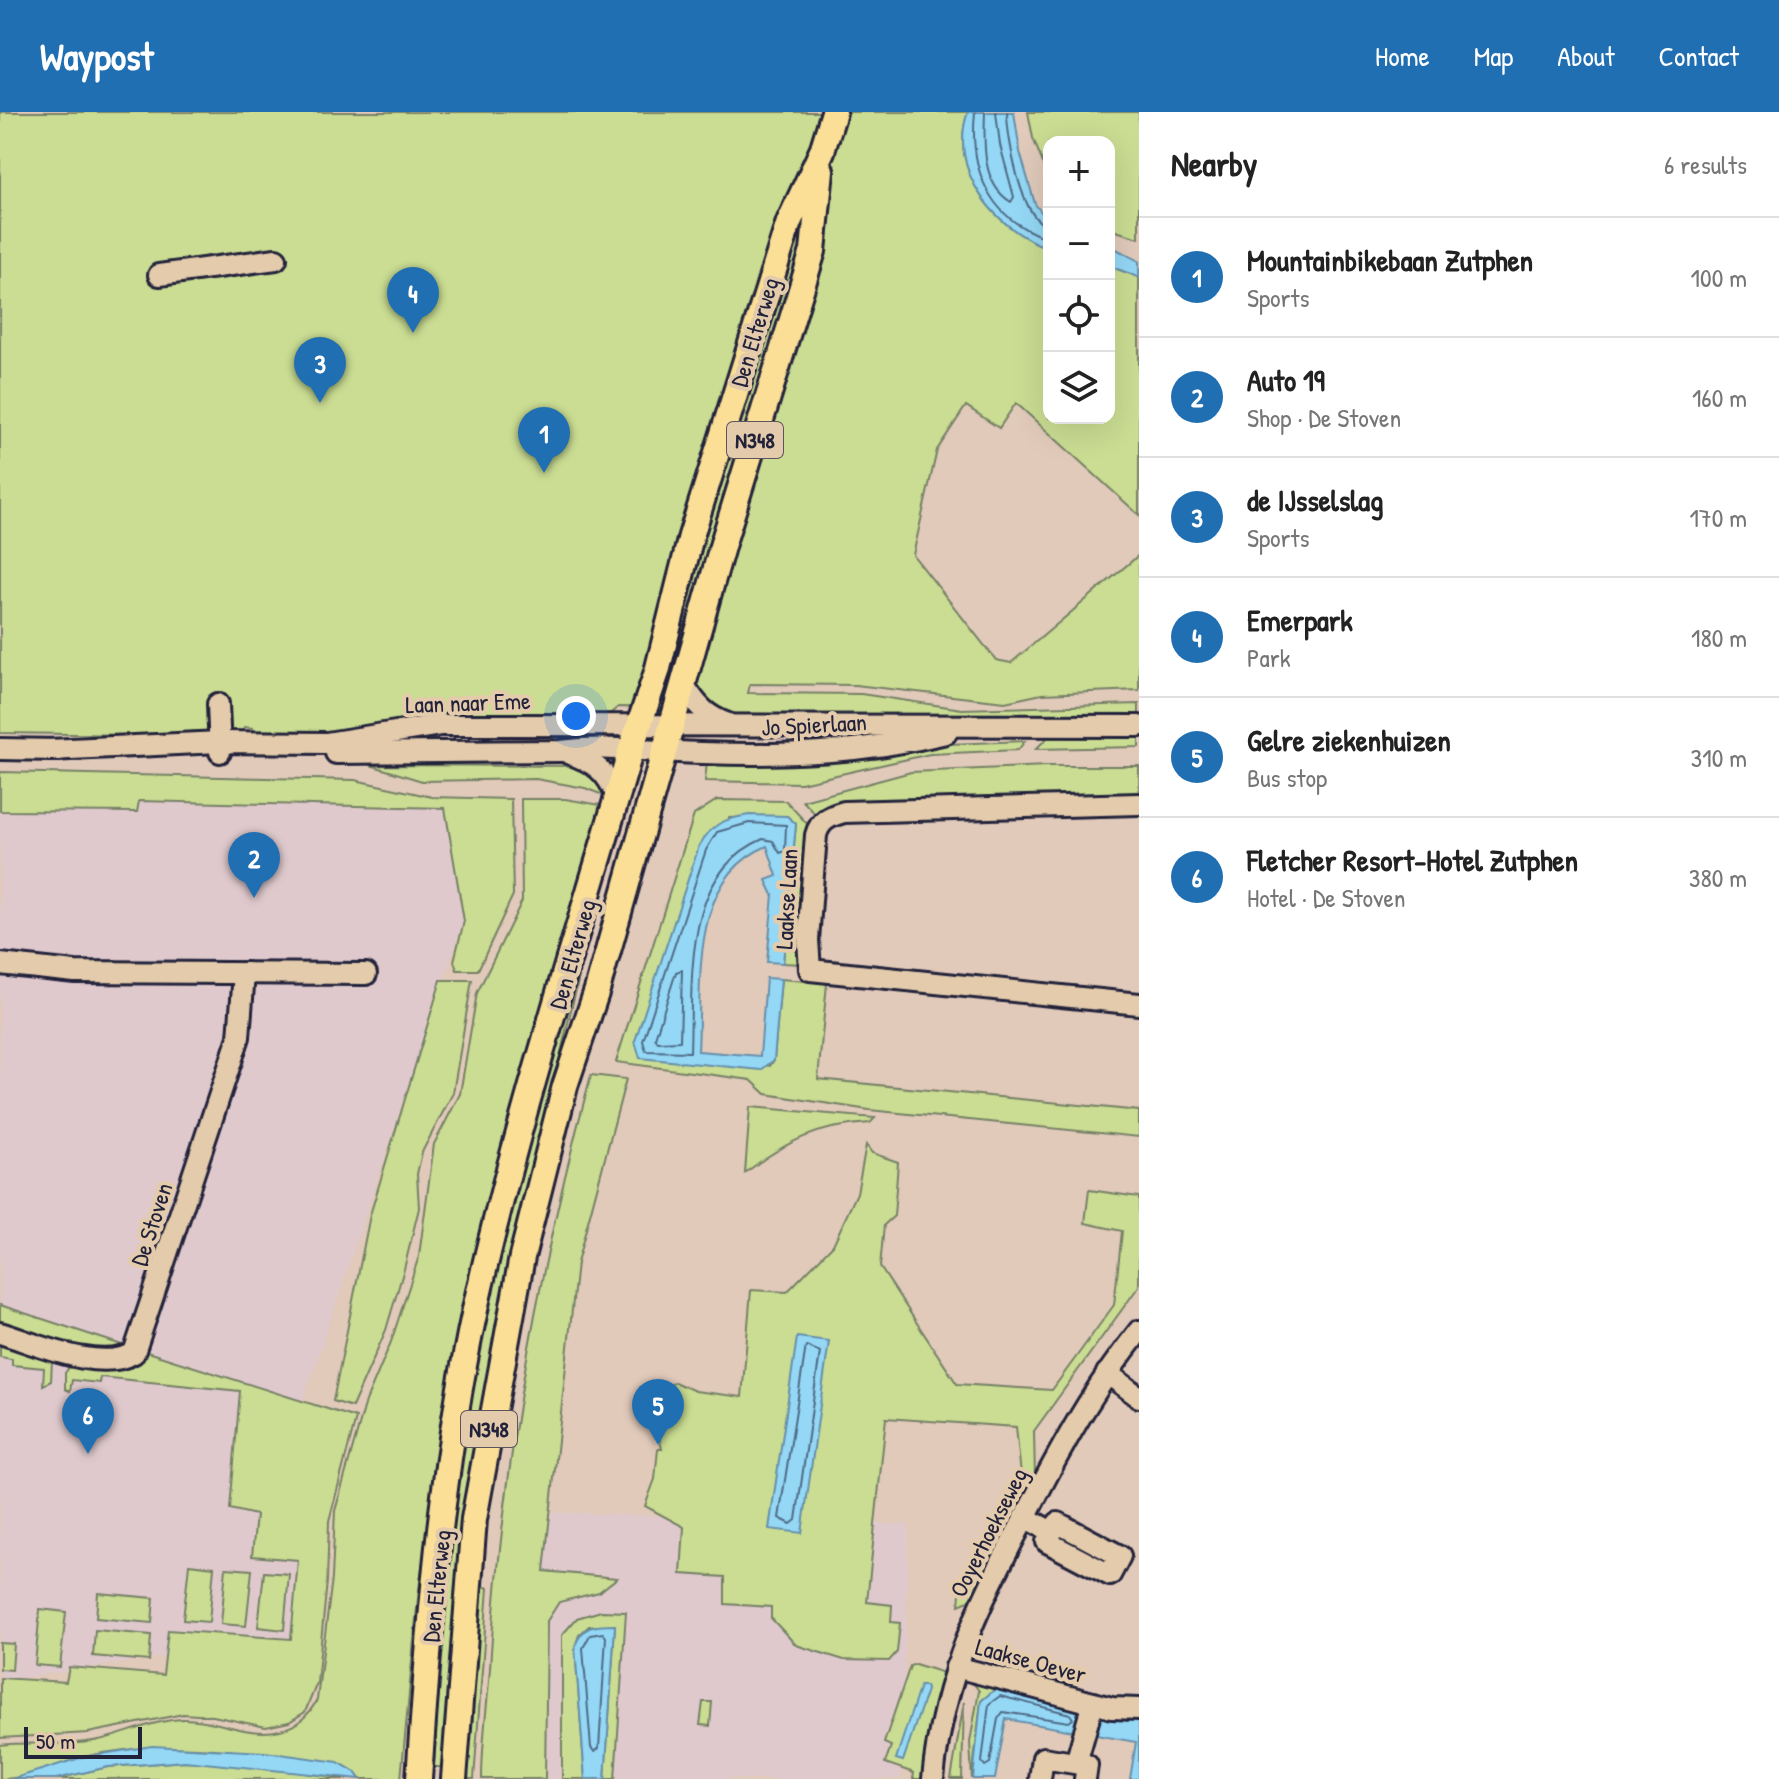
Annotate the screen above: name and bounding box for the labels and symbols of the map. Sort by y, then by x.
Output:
pin: 4 [387,267,439,333]
street label: Den Elterweg [722,273,786,391]
pin: 3 [294,337,346,403]
pin: 1 [518,407,570,473]
road number: N348 [727,422,783,458]
street label: Laan naar Eme [405,684,531,720]
your location [556,696,596,736]
street label: Jo Spierlaan [760,705,868,743]
pin: 2 [228,832,280,898]
street label: Laakse Laan [767,848,805,950]
street label: Den Elterweg [541,895,603,1013]
street label: De Stoven [123,1178,179,1270]
pin: 5 [632,1379,684,1445]
pin: 6 [62,1388,114,1454]
road number: N348 [461,1411,517,1447]
street label: Ooyerhoekseweg [942,1462,1034,1602]
street label: Den Elterweg [414,1528,458,1644]
street label: Laakse Oever [972,1630,1090,1690]
scale bar [24,1723,142,1759]

